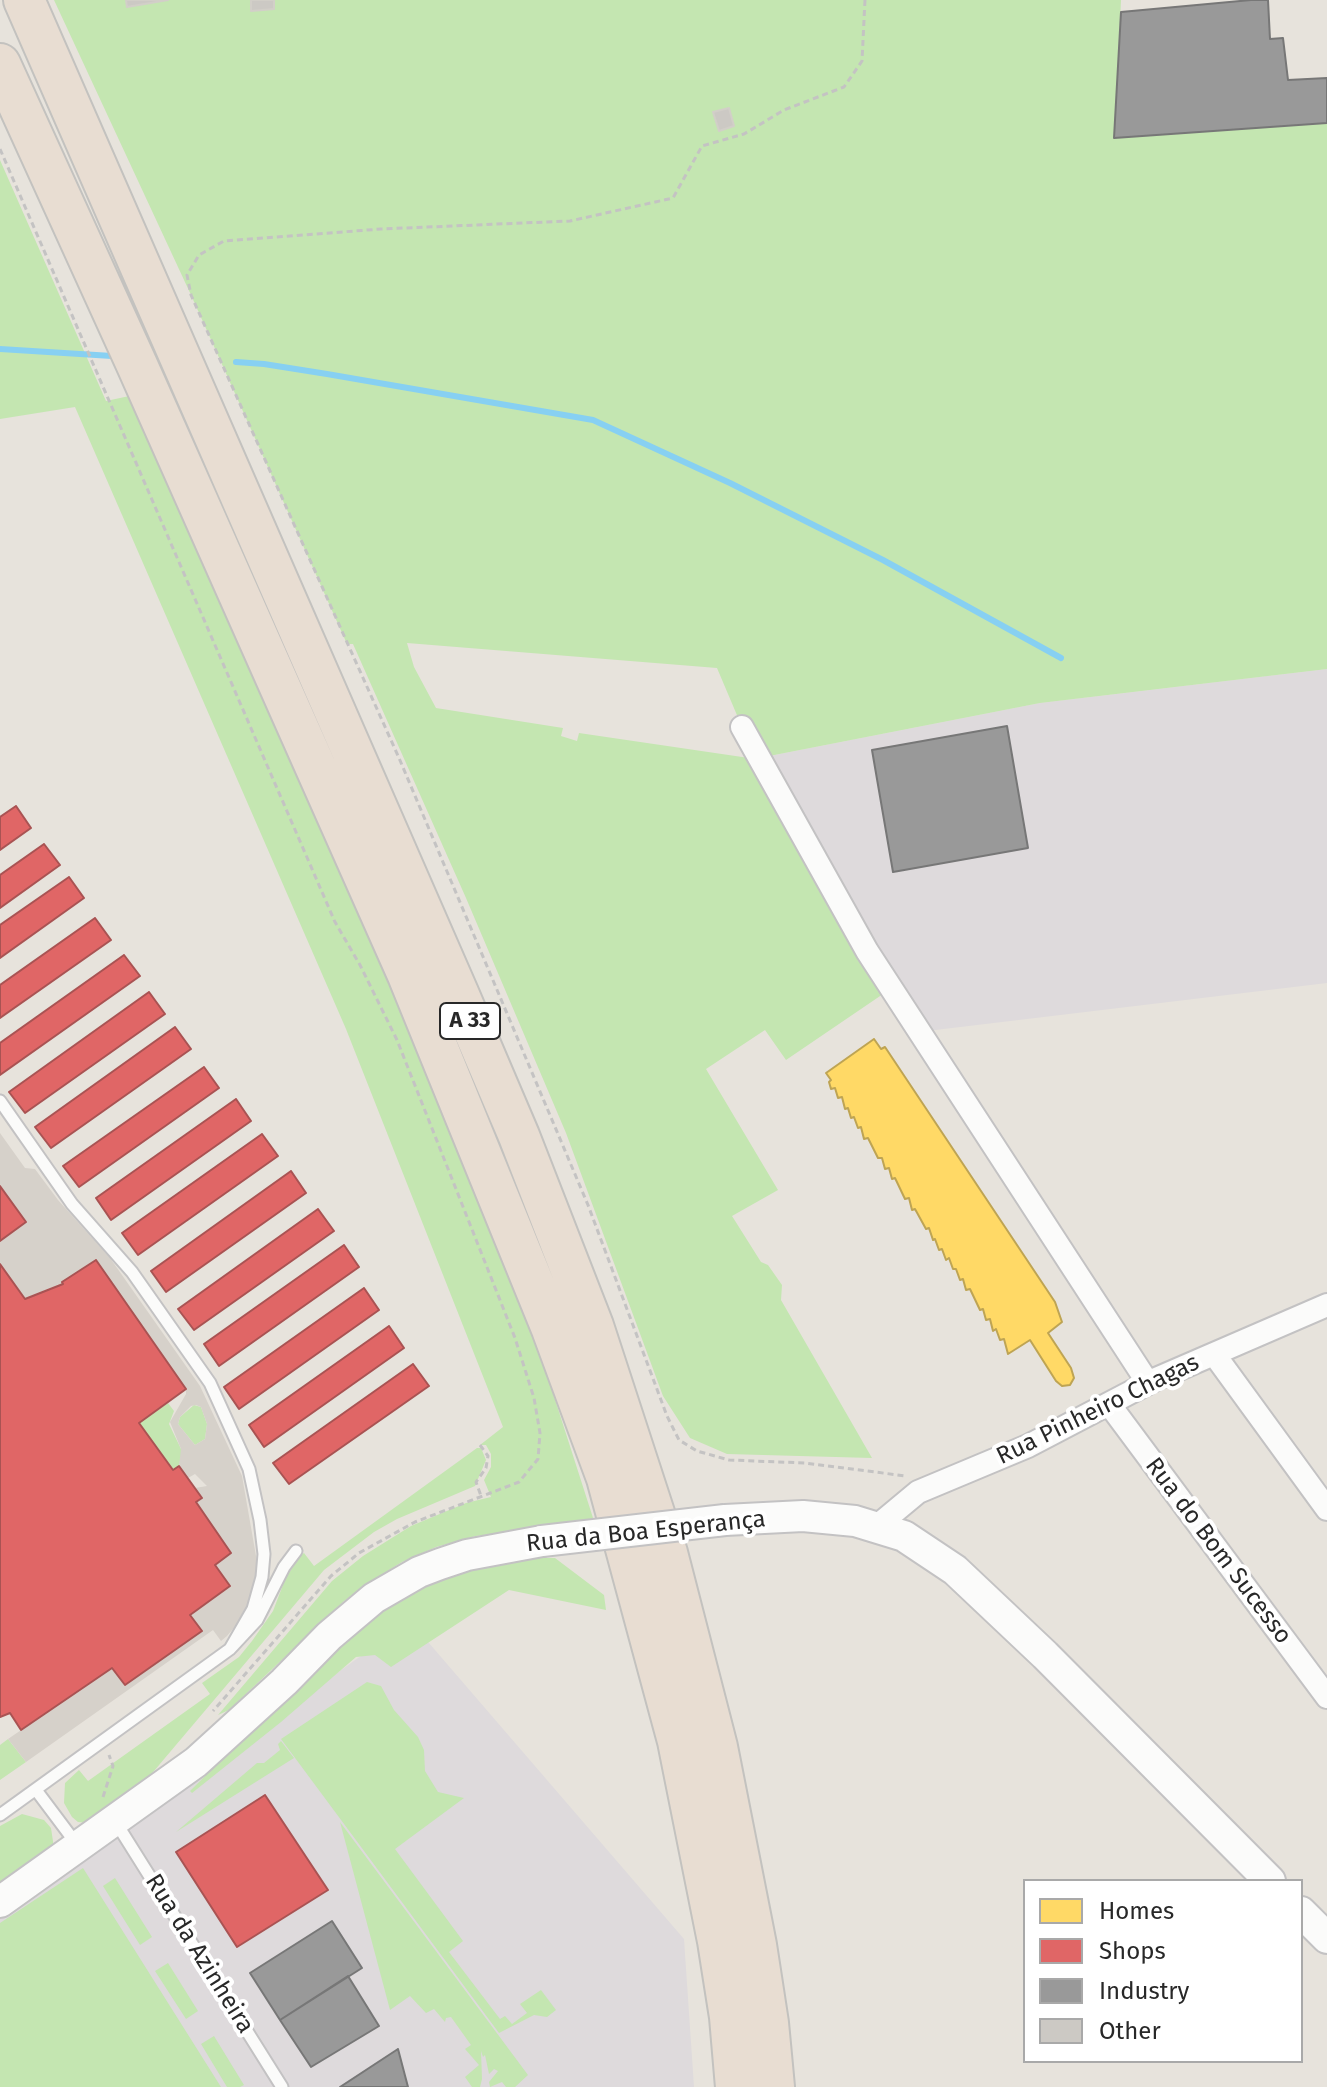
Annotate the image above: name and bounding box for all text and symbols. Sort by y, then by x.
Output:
road number: A 33 [440,1003,500,1039]
street label: Rua Pinheiro Chagas [992,1348,1204,1472]
street label: Rua do Bom Sucesso [1139,1452,1297,1650]
street label: Rua da Boa Esperança [525,1505,767,1559]
street label: Rua da Azinheira [139,1869,259,2039]
legend [1023,1879,1303,2063]
text: Homes [1099,1897,1174,1925]
text: Shops [1099,1937,1166,1965]
text: Industry [1099,1977,1189,2005]
text: Other [1099,2017,1161,2045]

